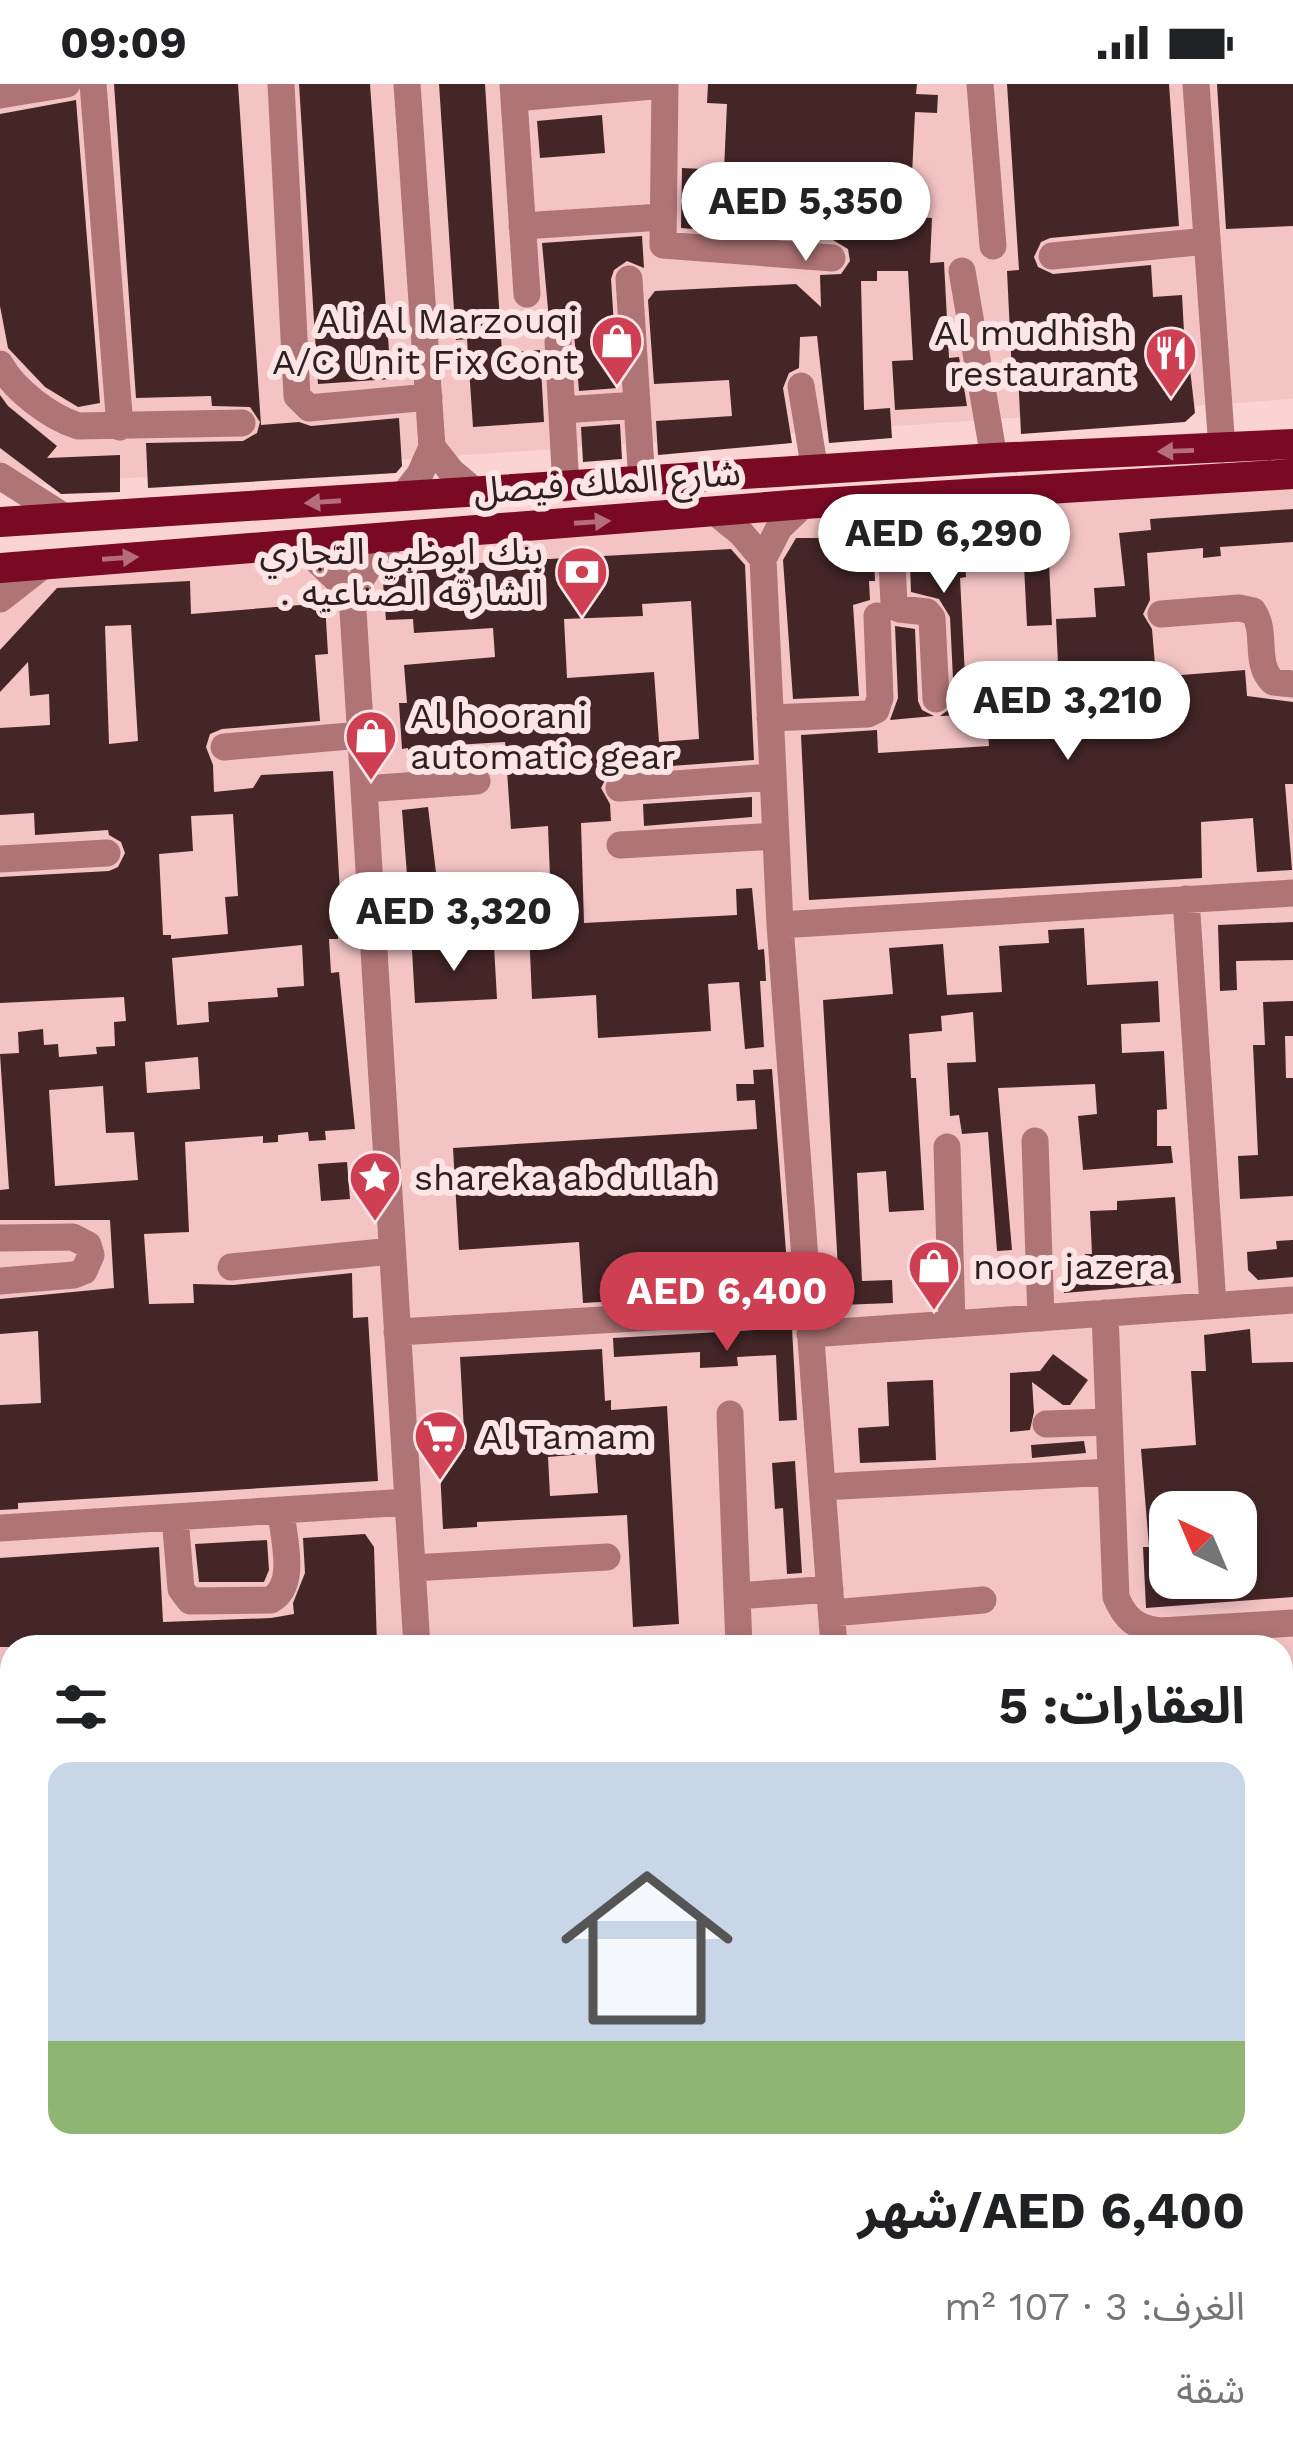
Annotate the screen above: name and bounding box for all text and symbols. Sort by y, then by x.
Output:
text: 09:09 [60,16,187,69]
pin: AED 5,350 [669,162,943,264]
text: AED 5,350 [708,178,904,223]
place label: Ali Al Marzouqi A/C Unit Fix Cont [272,300,578,383]
place label: Al mudhish restaurant [934,312,1132,395]
shop icon: Ali Al Marzouqi A/C Unit Fix Cont [589,313,645,387]
restaurant icon: Al mudhish restaurant [1143,325,1199,399]
one-way arrow [1156,442,1194,461]
street label: شارع الملك فيصل [472,452,742,517]
one-way arrow [304,493,341,512]
pin: AED 6,290 [807,494,1081,596]
text: AED 6,290 [845,510,1043,555]
one-way arrow [574,512,611,531]
place label: بنك ابوظبي التجاري . الشارقه الصناعيه [259,531,543,614]
bank icon: بنك ابوظبي التجاري . الشارقه الصناعيه [554,544,610,618]
one-way arrow [102,548,139,567]
pin: AED 3,210 [931,661,1205,763]
text: AED 3,210 [973,677,1163,722]
place label: Al hoorani automatic gear [410,695,675,778]
shop icon: Al hoorani automatic gear [343,708,399,782]
pin: AED 3,320 [317,872,591,974]
text: AED 3,320 [356,888,552,933]
place icon: shareka abdullah [347,1149,403,1223]
place label: shareka abdullah [414,1157,715,1199]
shop icon: noor jazera [906,1238,962,1312]
place label: noor jazera [973,1246,1169,1288]
pin: AED 6,400 [590,1252,864,1354]
text: AED 6,400 [627,1268,827,1313]
supermarket icon: Al Tamam [412,1408,468,1482]
place label: Al Tamam [479,1416,651,1458]
north arrow [1149,1491,1257,1599]
map controls [1149,1491,1257,1599]
icon: filters [48,1674,114,1740]
text: العقارات: 5 [999,1676,1245,1735]
icon: home [539,1840,755,2056]
text: AED 6,400/شهر [858,2181,1245,2240]
text: الغرف: 3 · 107 m² [944,2284,1245,2329]
text: شقة [1176,2367,1245,2412]

